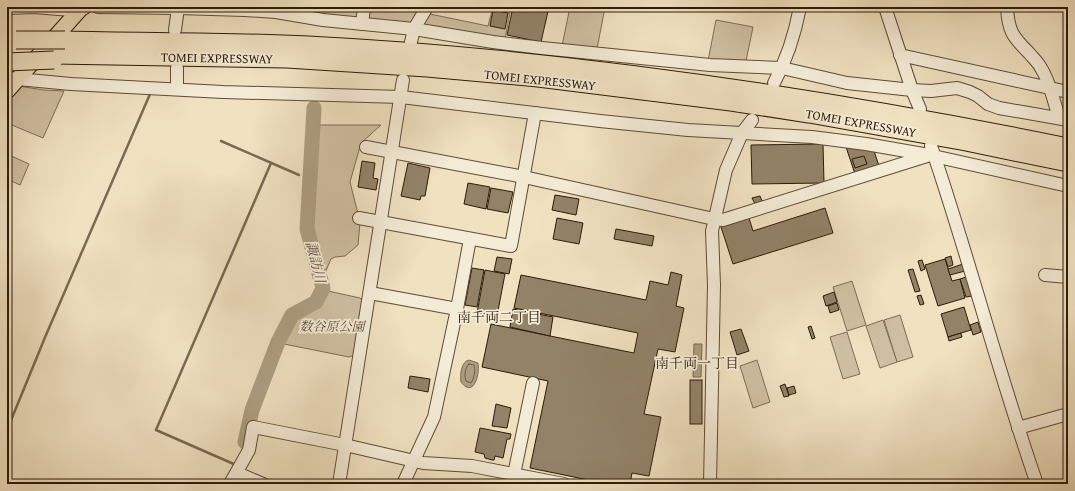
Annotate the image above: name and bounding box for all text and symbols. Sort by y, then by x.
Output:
street label: TOMEI EXPRESSWAY [161,48,273,68]
street label: TOMEI EXPRESSWAY [483,65,597,95]
street label: TOMEI EXPRESSWAY [804,104,918,142]
water label: 諏訪川 [301,239,331,287]
district label: 南千両二丁目 [457,307,541,327]
park label: 数谷原公園 [299,317,366,336]
district label: 南千両一丁目 [655,353,739,373]

